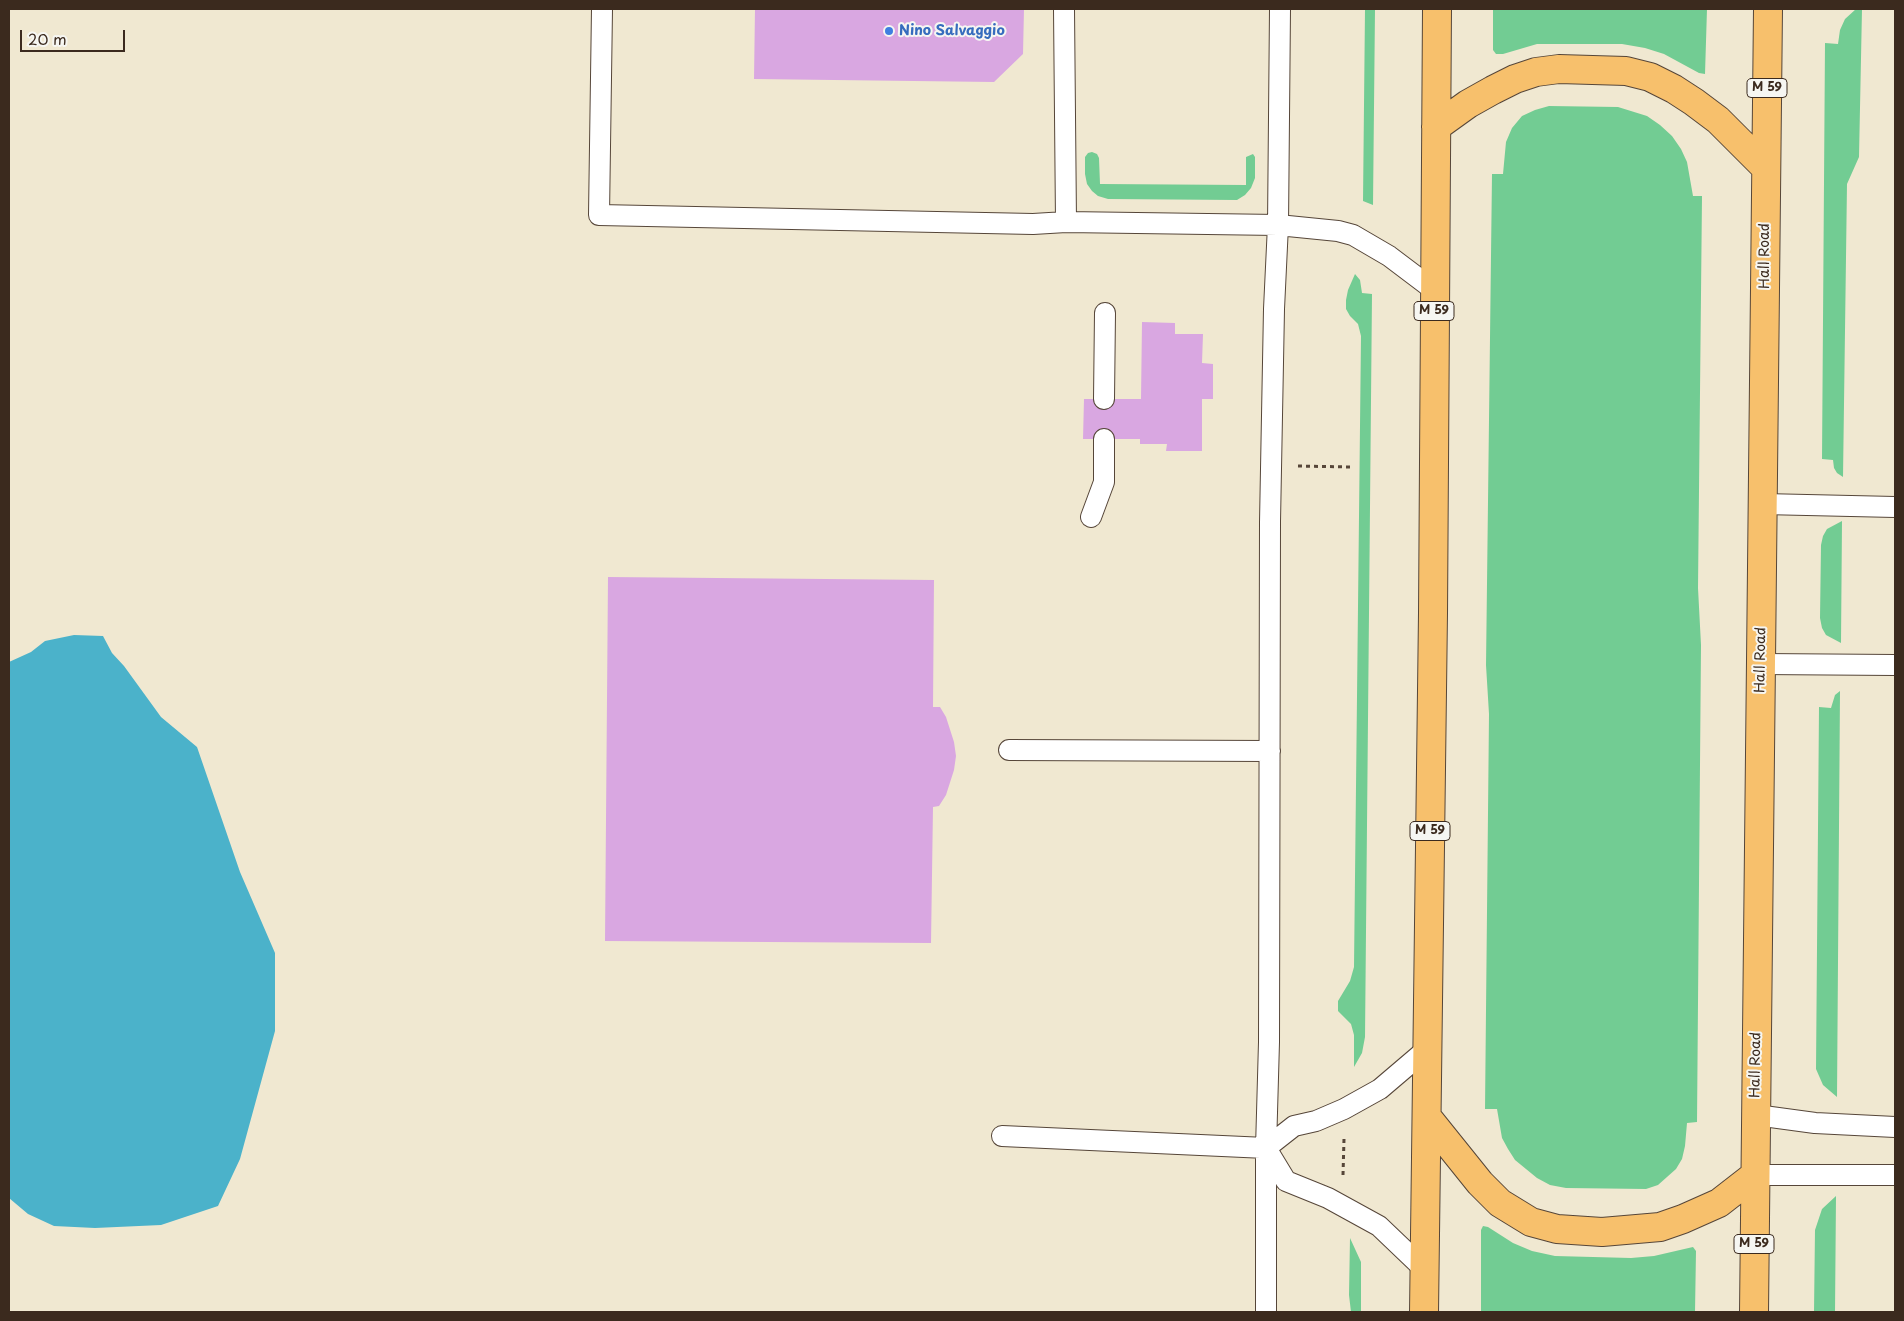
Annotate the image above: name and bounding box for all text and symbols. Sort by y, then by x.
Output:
scale bar [22,20,128,52]
place label: Nino Salvaggio [899,23,1005,39]
marker: Nino Salvaggio [883,25,895,37]
text: 20 m [28,27,67,50]
road number: M 59 [1747,78,1787,98]
street label: Hall Road [1757,223,1773,289]
road number: M 59 [1414,302,1454,321]
street label: Hall Road [1752,627,1770,693]
road number: M 59 [1410,821,1450,840]
street label: Hall Road [1747,1032,1765,1098]
road number: M 59 [1734,1234,1774,1254]

